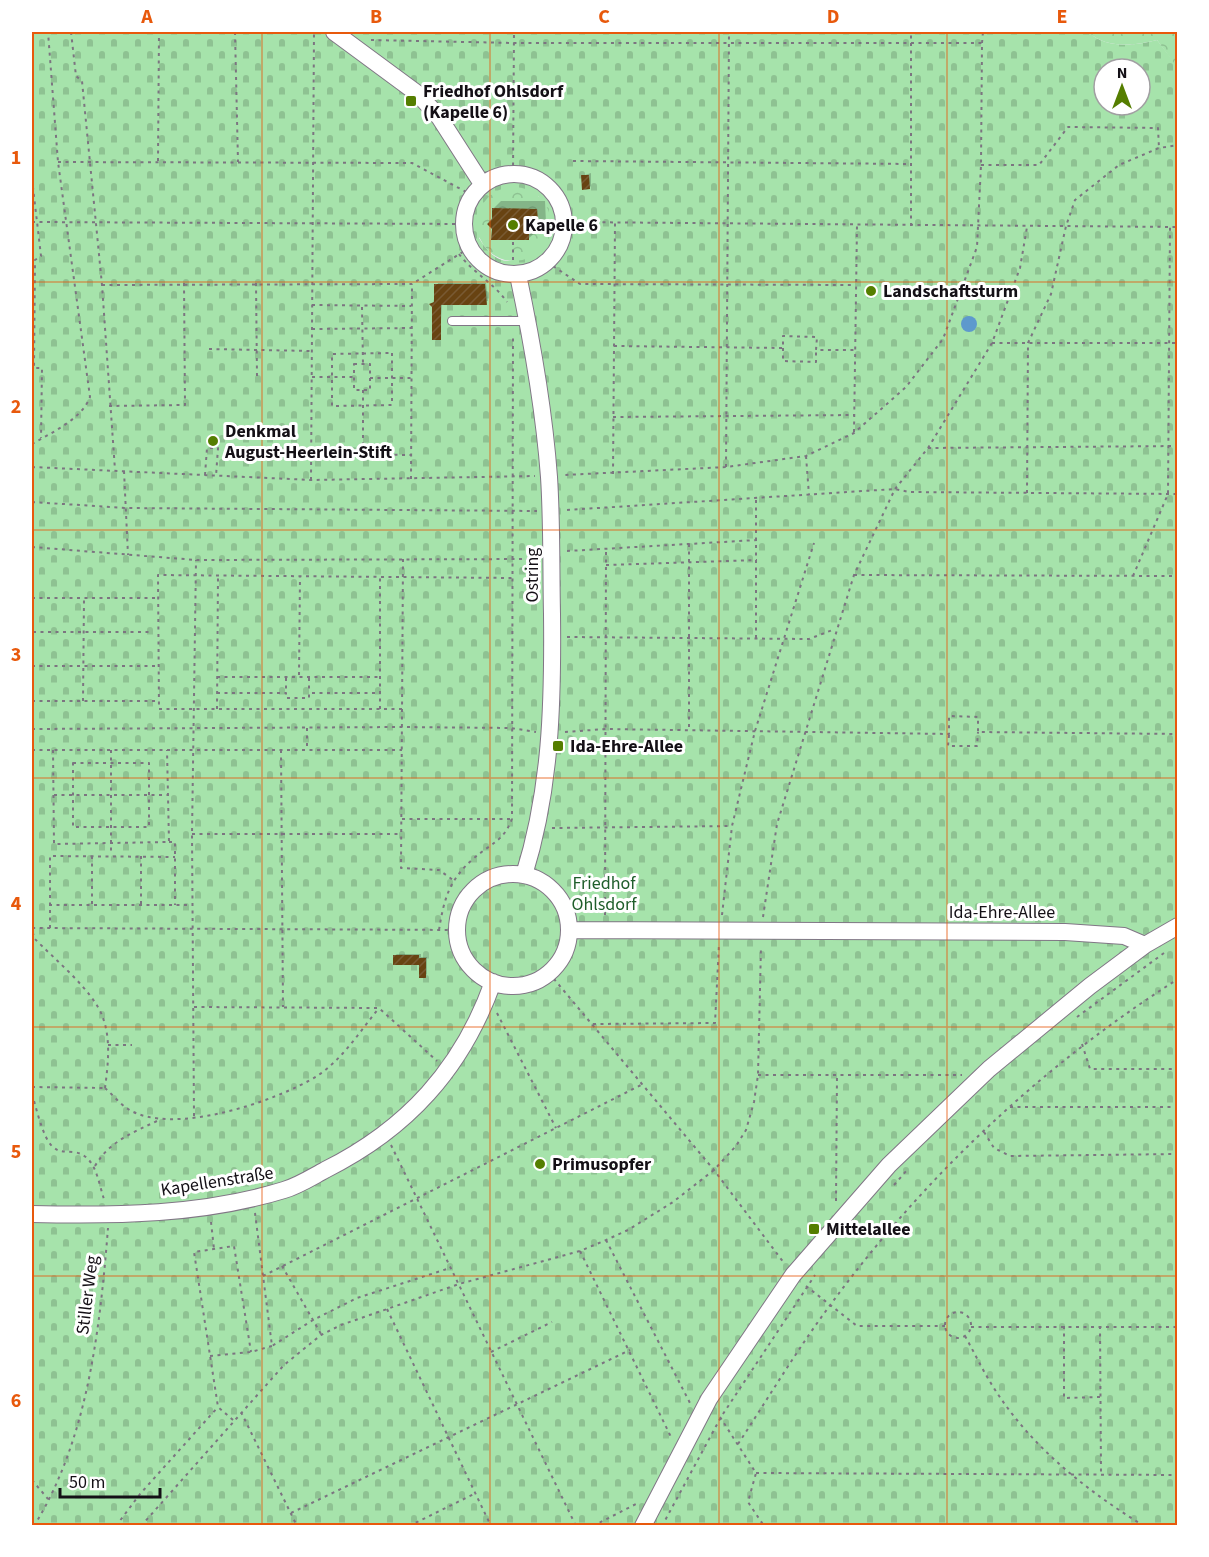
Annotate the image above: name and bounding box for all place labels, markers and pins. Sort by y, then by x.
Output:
place label: Friedhof Ohlsdorf (Kapelle 6) [423,79,564,125]
marker: Friedhof Ohlsdorf (Kapelle 6) [404,94,418,108]
place label: Kapelle 6 [525,213,598,238]
marker: Kapelle 6 [506,218,520,232]
place label: Landschaftsturm [883,279,1018,304]
marker: Landschaftsturm [864,284,878,298]
place label: Denkmal August-Heerlein-Stift [224,419,393,465]
marker: Denkmal August-Heerlein-Stift [206,434,220,448]
place label: Ida-Ehre-Allee [570,734,683,759]
marker: Ida-Ehre-Allee [551,739,565,753]
place label: Primusopfer [552,1152,652,1177]
marker: Primusopfer [533,1157,547,1171]
place label: Mittelallee [826,1217,911,1242]
marker: Mittelallee [807,1222,821,1236]

